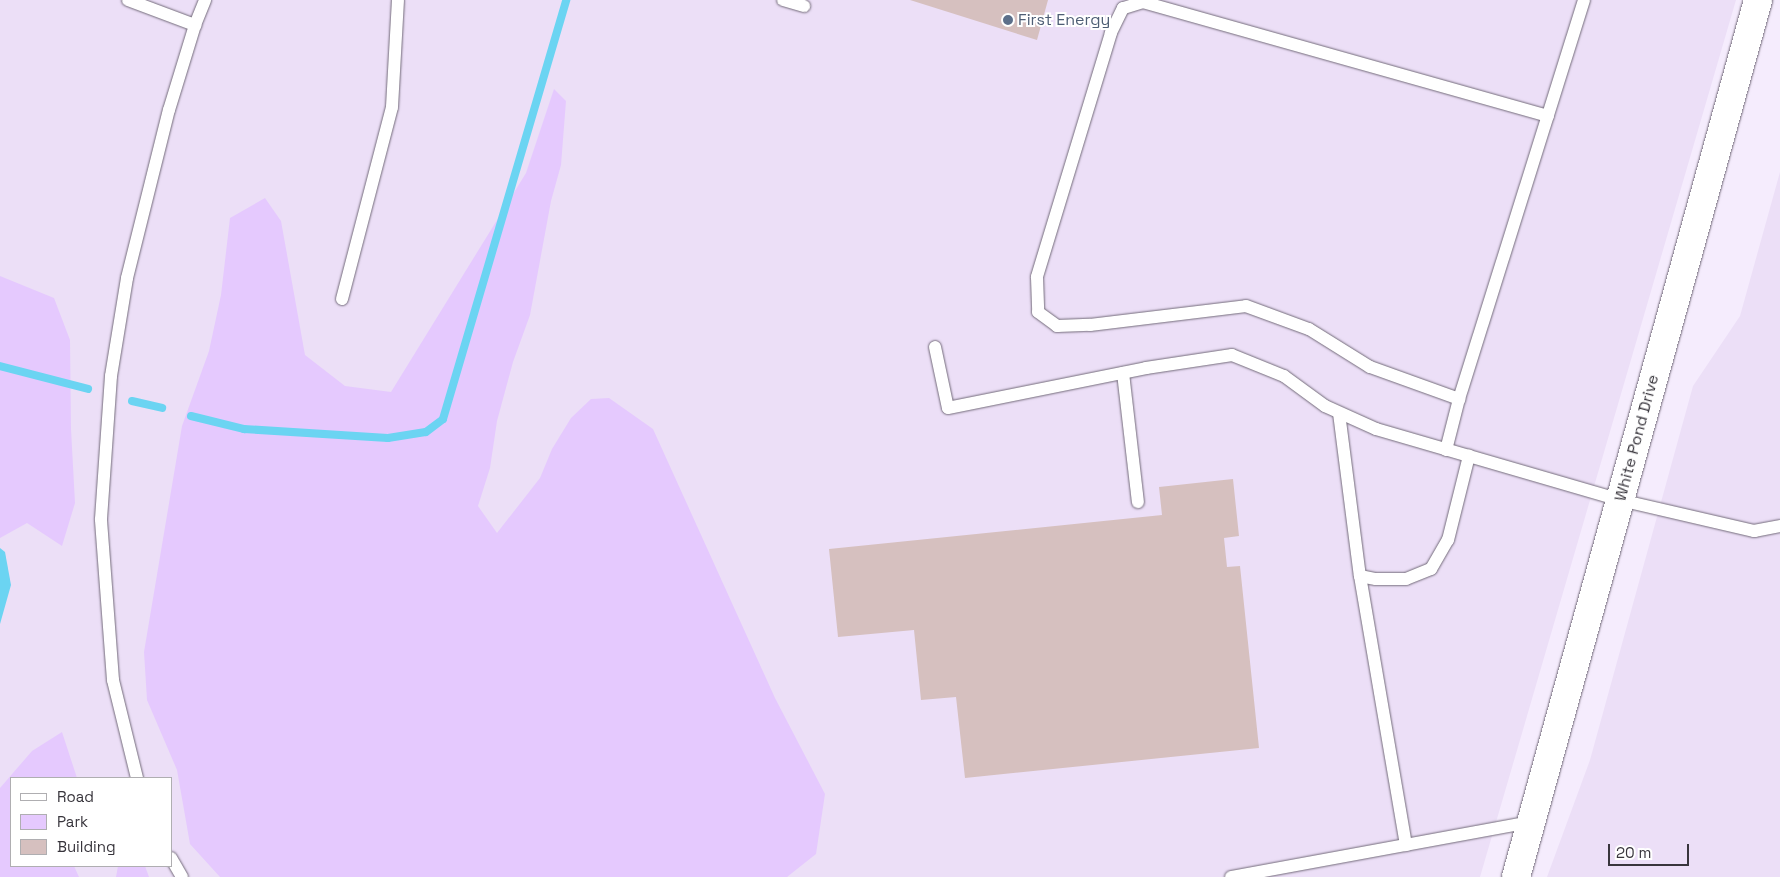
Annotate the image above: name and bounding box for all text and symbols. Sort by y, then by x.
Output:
place label: First Energy [1018,10,1110,30]
marker: First Energy [1002,14,1014,26]
street label: White Pond Drive [1611,373,1663,503]
legend [10,777,172,867]
text: Road [57,787,94,806]
text: Park [57,812,88,831]
scale bar [1610,834,1691,866]
text: Building [57,837,116,856]
text: 20 m [1616,843,1651,862]

